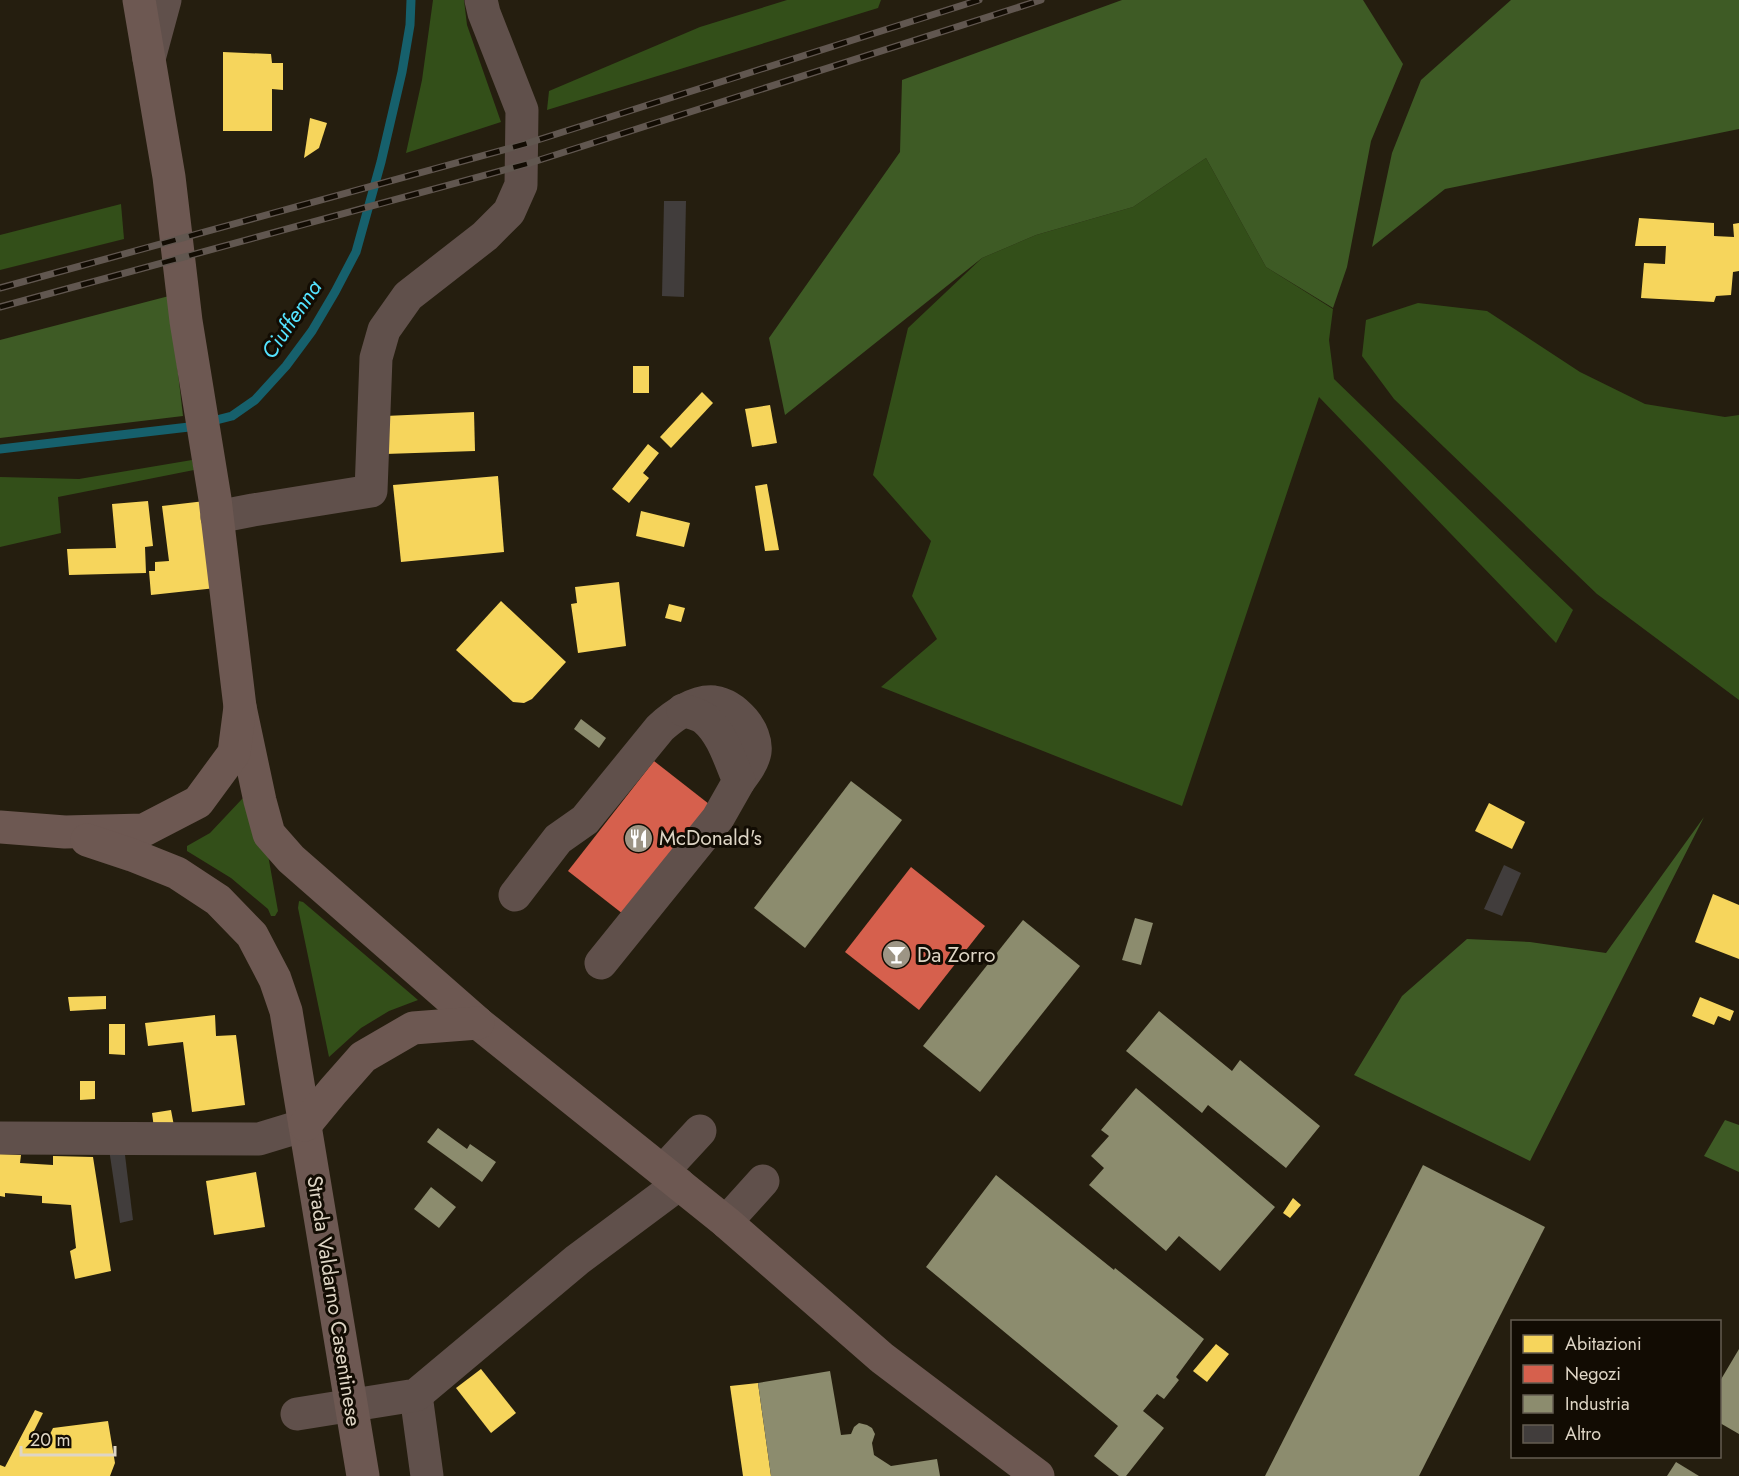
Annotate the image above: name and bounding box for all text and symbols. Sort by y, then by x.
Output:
water label: Ciuffenna [253,273,329,365]
restaurant icon: McDonald's [622,822,654,854]
place label: McDonald's [659,823,762,853]
bar icon: Da Zorro [880,939,912,971]
place label: Da Zorro [917,940,996,970]
street label: Strada Valdarno Casentinese [299,1174,369,1429]
legend [1511,1320,1721,1458]
text: Abitazioni [1565,1331,1642,1357]
text: Negozi [1565,1361,1621,1387]
text: Industria [1565,1391,1630,1417]
scale bar [21,1419,116,1457]
text: Altro [1565,1421,1601,1447]
text: 20 m [30,1427,70,1453]

